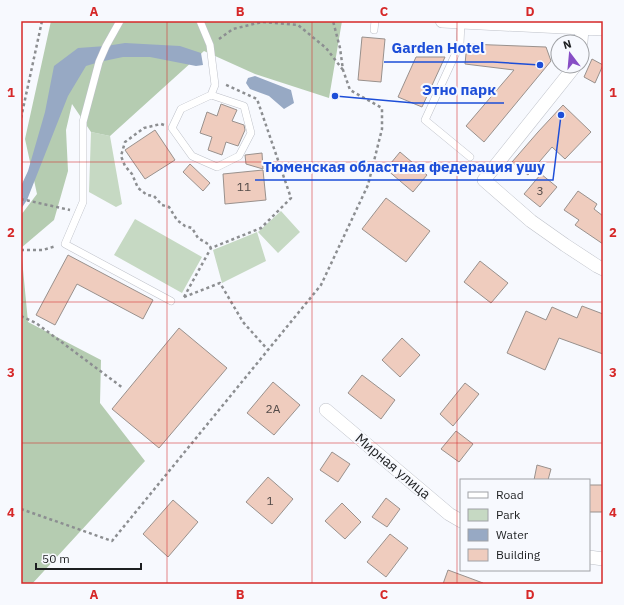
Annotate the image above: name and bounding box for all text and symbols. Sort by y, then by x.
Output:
text: A [90,3,99,20]
text: B [236,3,245,20]
text: C [380,3,389,20]
text: D [525,3,535,20]
north arrow [550,34,590,74]
callout: Garden Hotel [384,35,493,62]
text: N [561,37,573,52]
text: Garden Hotel [391,38,485,57]
callout: Этно парк [414,76,504,103]
text: Этно парк [422,80,496,99]
text: 1 [7,84,15,101]
text: 1 [609,84,617,101]
callout: Тюменская областная федерация ушу [255,153,553,180]
text: Тюменская областная федерация ушу [263,157,545,176]
house number: 11 [237,179,251,194]
house number: 3 [536,183,544,198]
text: 2 [7,224,15,241]
text: 2 [609,224,617,241]
text: 3 [7,364,15,381]
text: 3 [609,364,617,381]
house number: 2А [266,401,281,416]
street label: Мирная улица [352,429,435,503]
legend [460,479,590,571]
text: Road [496,487,524,502]
house number: 1 [266,493,274,508]
text: 4 [7,504,15,521]
text: 4 [609,504,617,521]
text: Park [496,507,521,522]
text: Water [496,527,529,542]
scale bar [36,545,141,571]
text: Building [496,547,541,562]
text: 50 m [42,551,70,566]
text: A [90,586,99,603]
text: B [236,586,245,603]
text: C [380,586,389,603]
text: D [525,586,535,603]

